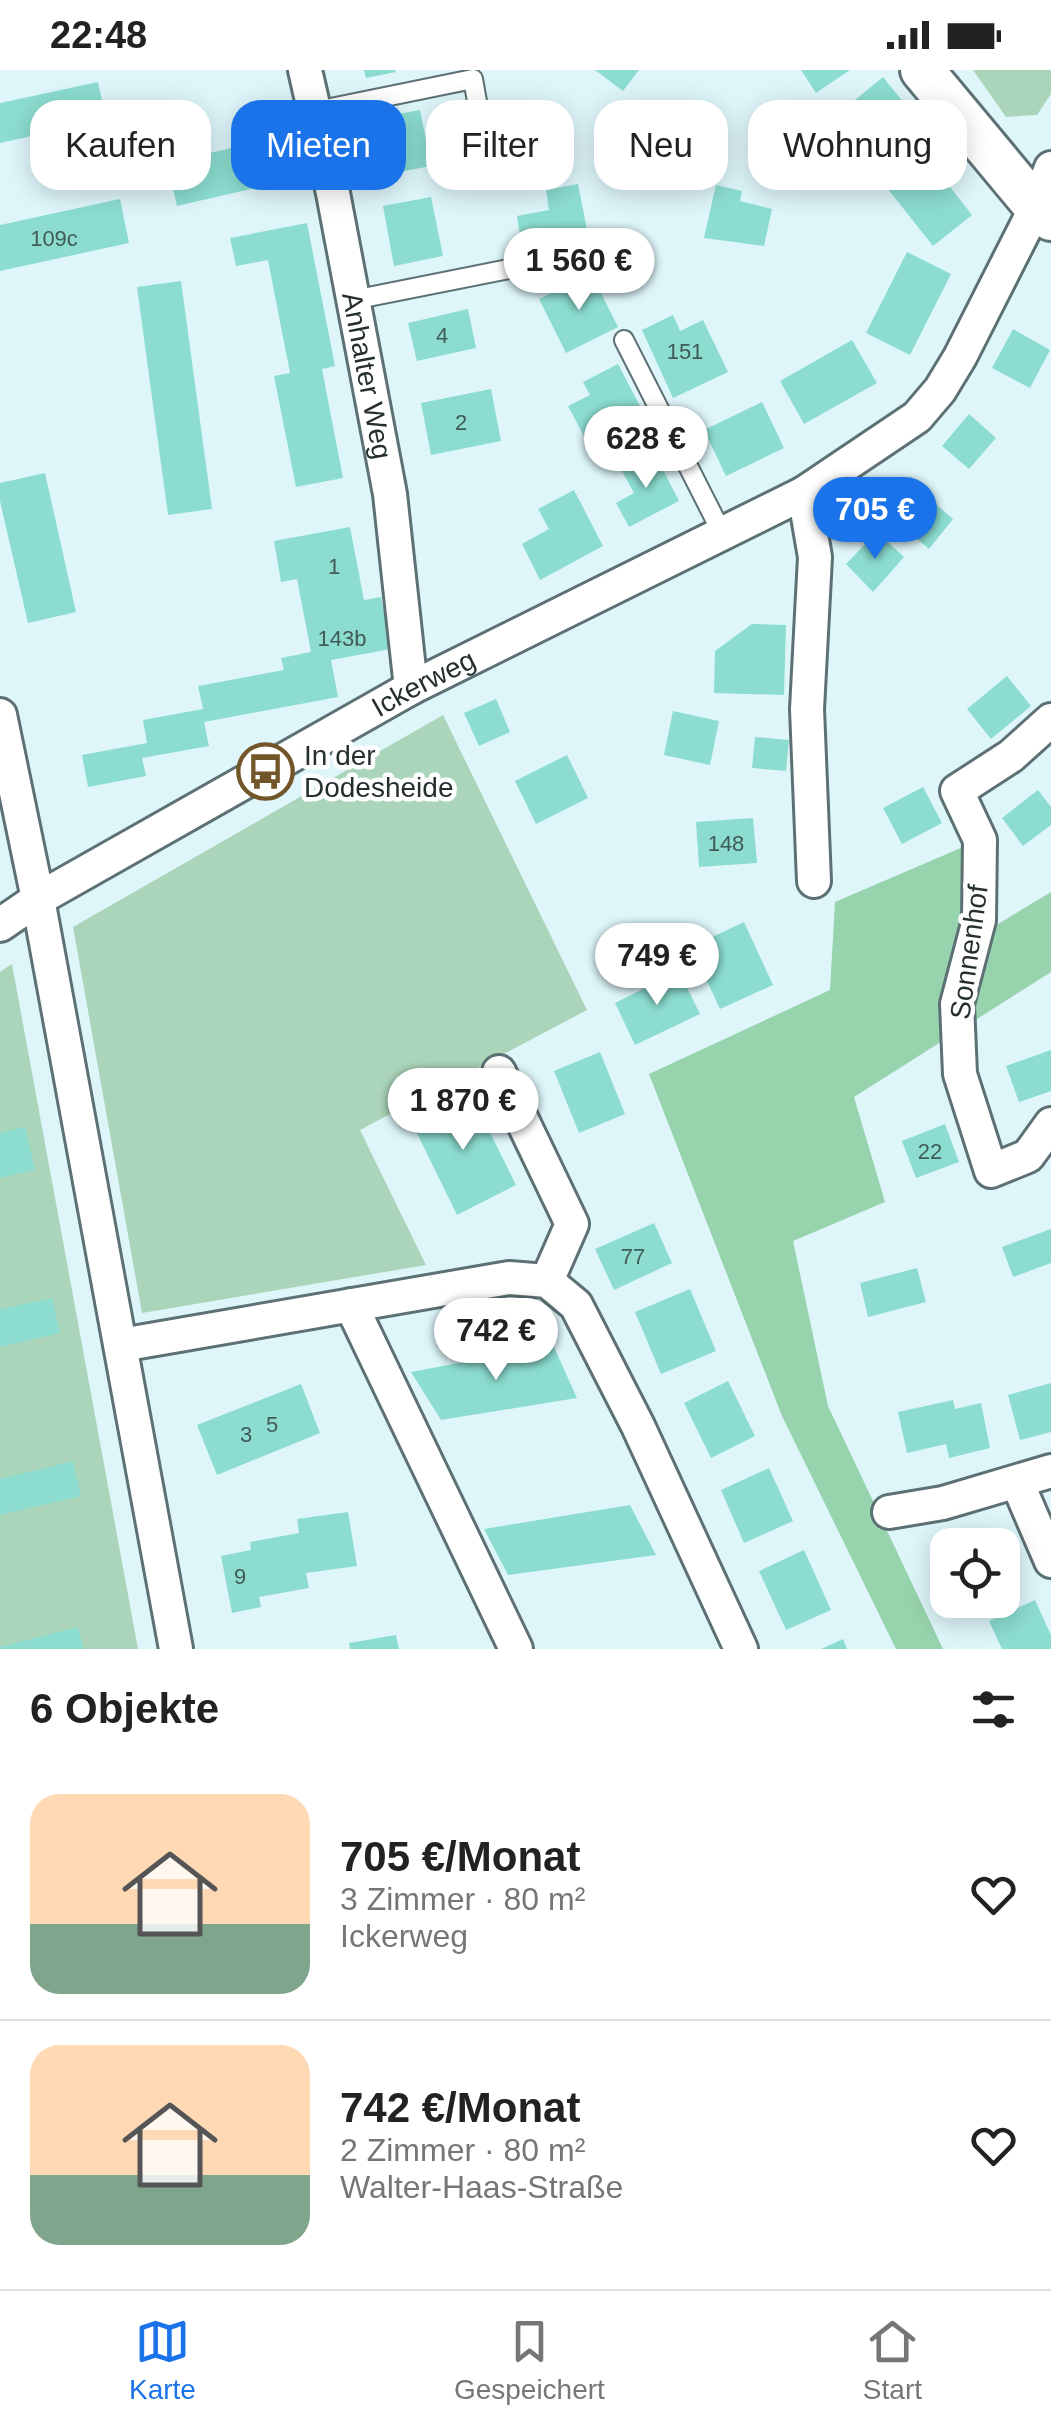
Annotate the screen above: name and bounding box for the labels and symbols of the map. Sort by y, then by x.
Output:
house number: 109c [30,226,78,251]
pin: 1 560 € [487,228,671,313]
street label: Anhalter Weg [337,290,399,462]
house number: 4 [436,323,448,348]
house number: 151 [667,339,703,364]
pin: 628 € [576,406,716,491]
house number: 2 [455,410,467,435]
pin: 705 € [805,477,945,562]
house number: 1 [328,554,340,579]
house number: 143b [318,626,366,651]
street label: Ickerweg [366,643,480,722]
place label: In der Dodesheide [304,740,453,803]
bus stop icon: In der Dodesheide [235,741,295,801]
house number: 148 [708,831,744,856]
street label: Sonnenhof [944,883,994,1021]
pin: 749 € [587,923,727,1008]
pin: 1 870 € [371,1068,555,1153]
house number: 22 [918,1139,942,1164]
house number: 77 [621,1244,645,1269]
pin: 742 € [426,1298,566,1383]
house number: 5 [266,1412,278,1437]
house number: 3 [240,1422,252,1447]
house number: 9 [234,1564,246,1589]

